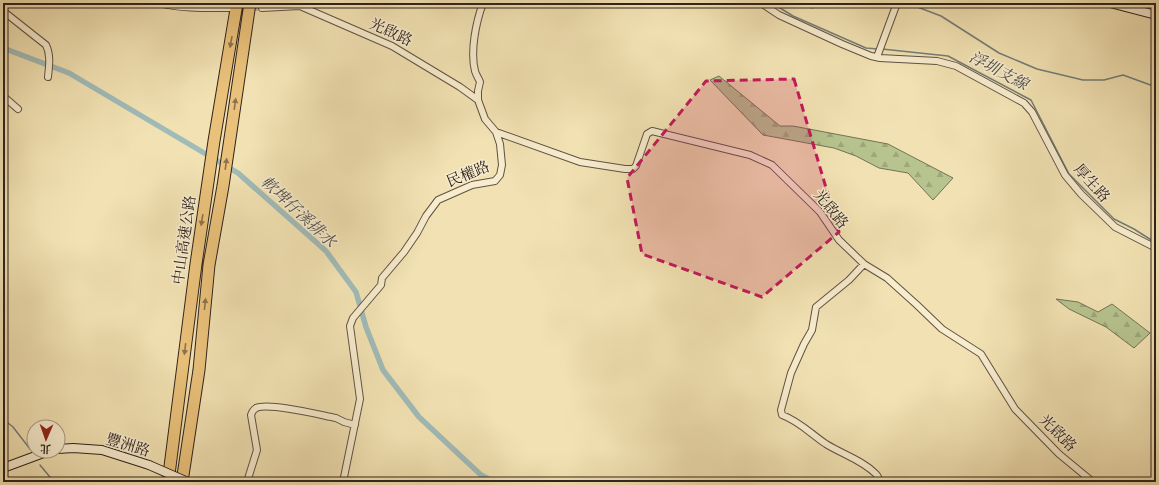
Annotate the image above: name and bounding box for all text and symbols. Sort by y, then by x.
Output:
street label: 光啟路 [367,13,416,50]
one-way arrow [228,35,234,48]
water label: 浮圳支線 [966,46,1034,96]
one-way arrow [232,97,238,110]
street label: 民權路 [443,156,492,191]
one-way arrow [223,158,229,170]
street label: 厚生路 [1070,160,1114,206]
water label: 軟埤仔溪排水 [256,171,342,253]
street label: 光啟路 [810,185,853,232]
street label: 中山高速公路 [168,194,199,286]
one-way arrow [199,214,205,226]
one-way arrow [202,298,209,310]
one-way arrow [182,343,189,355]
street label: 光啟路 [1036,410,1081,455]
north arrow [26,419,66,459]
street label: 豐洲路 [104,429,152,460]
text: 北 [40,442,51,456]

